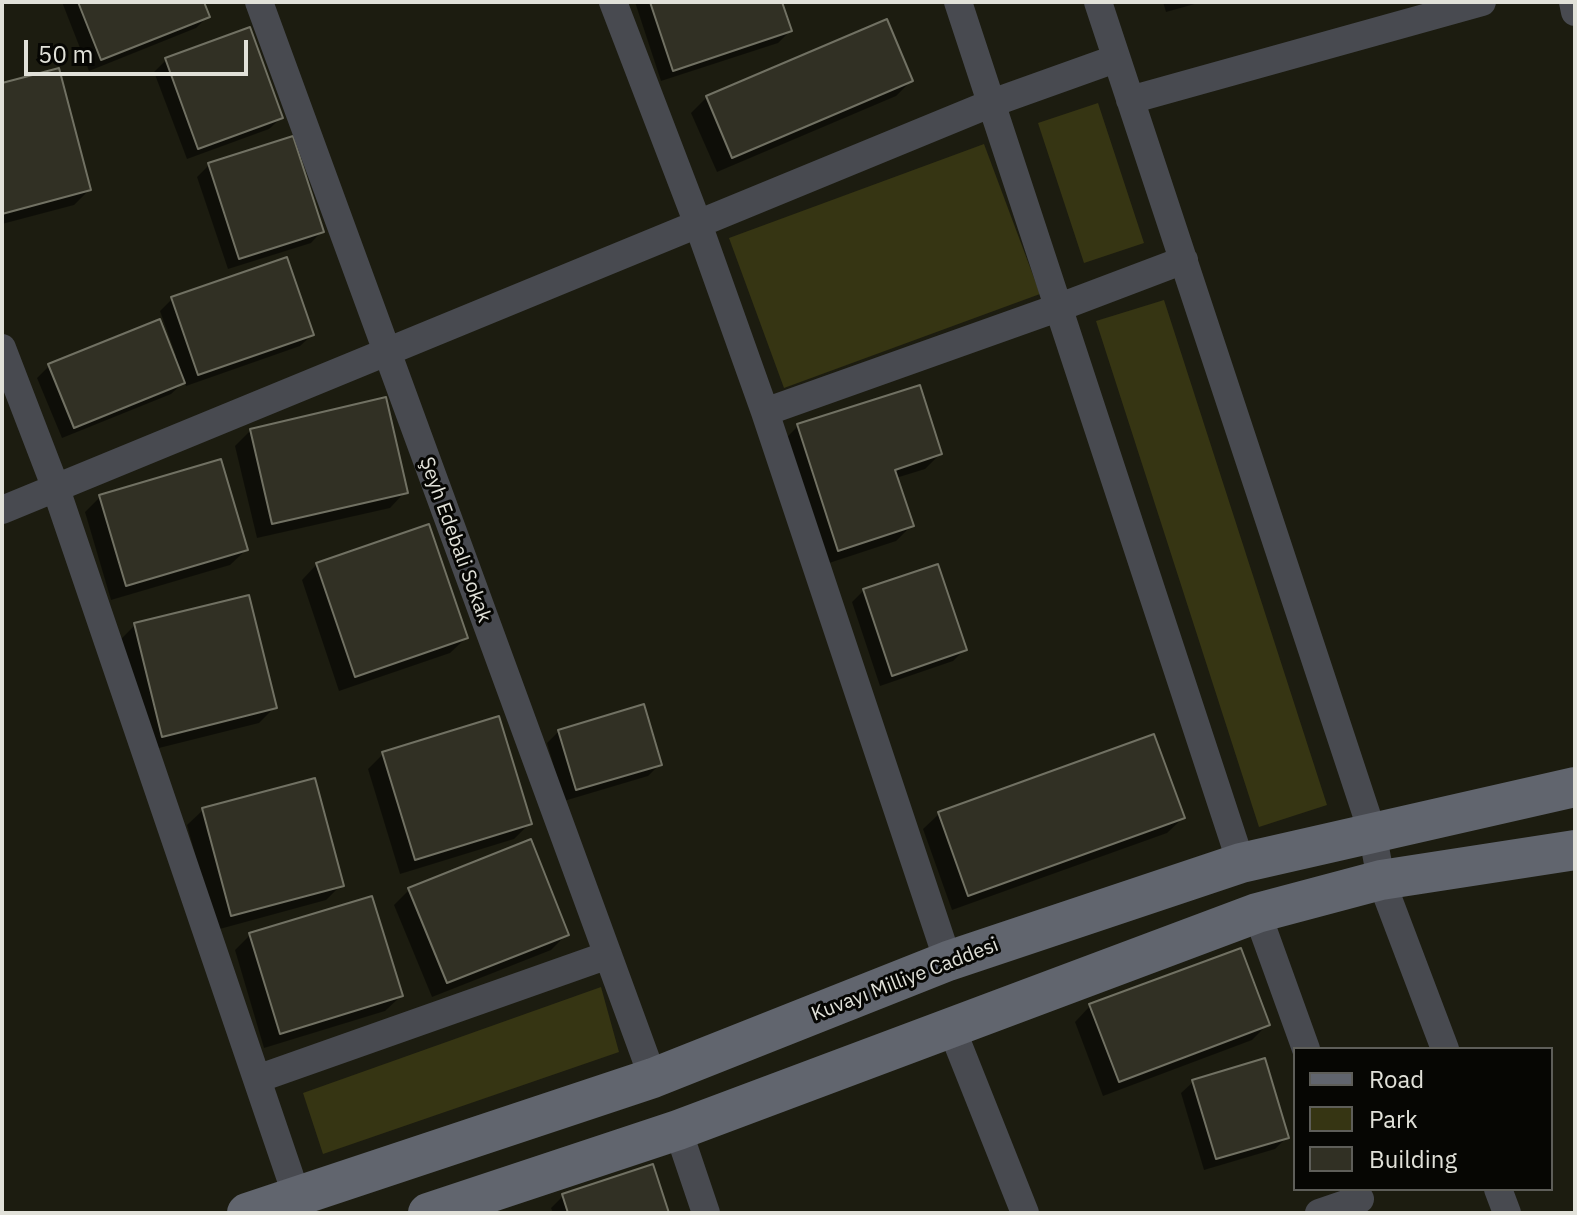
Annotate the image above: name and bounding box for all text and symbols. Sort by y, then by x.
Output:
scale bar [28,24,252,74]
text: 50 m [38,38,93,70]
street label: Şeyh Edebali Sokak [414,454,496,626]
street label: Kuvayı Milliye Caddesi [808,933,1002,1027]
legend [1293,1047,1553,1191]
text: Road [1369,1063,1424,1095]
text: Park [1369,1103,1418,1135]
text: Building [1369,1143,1457,1175]

